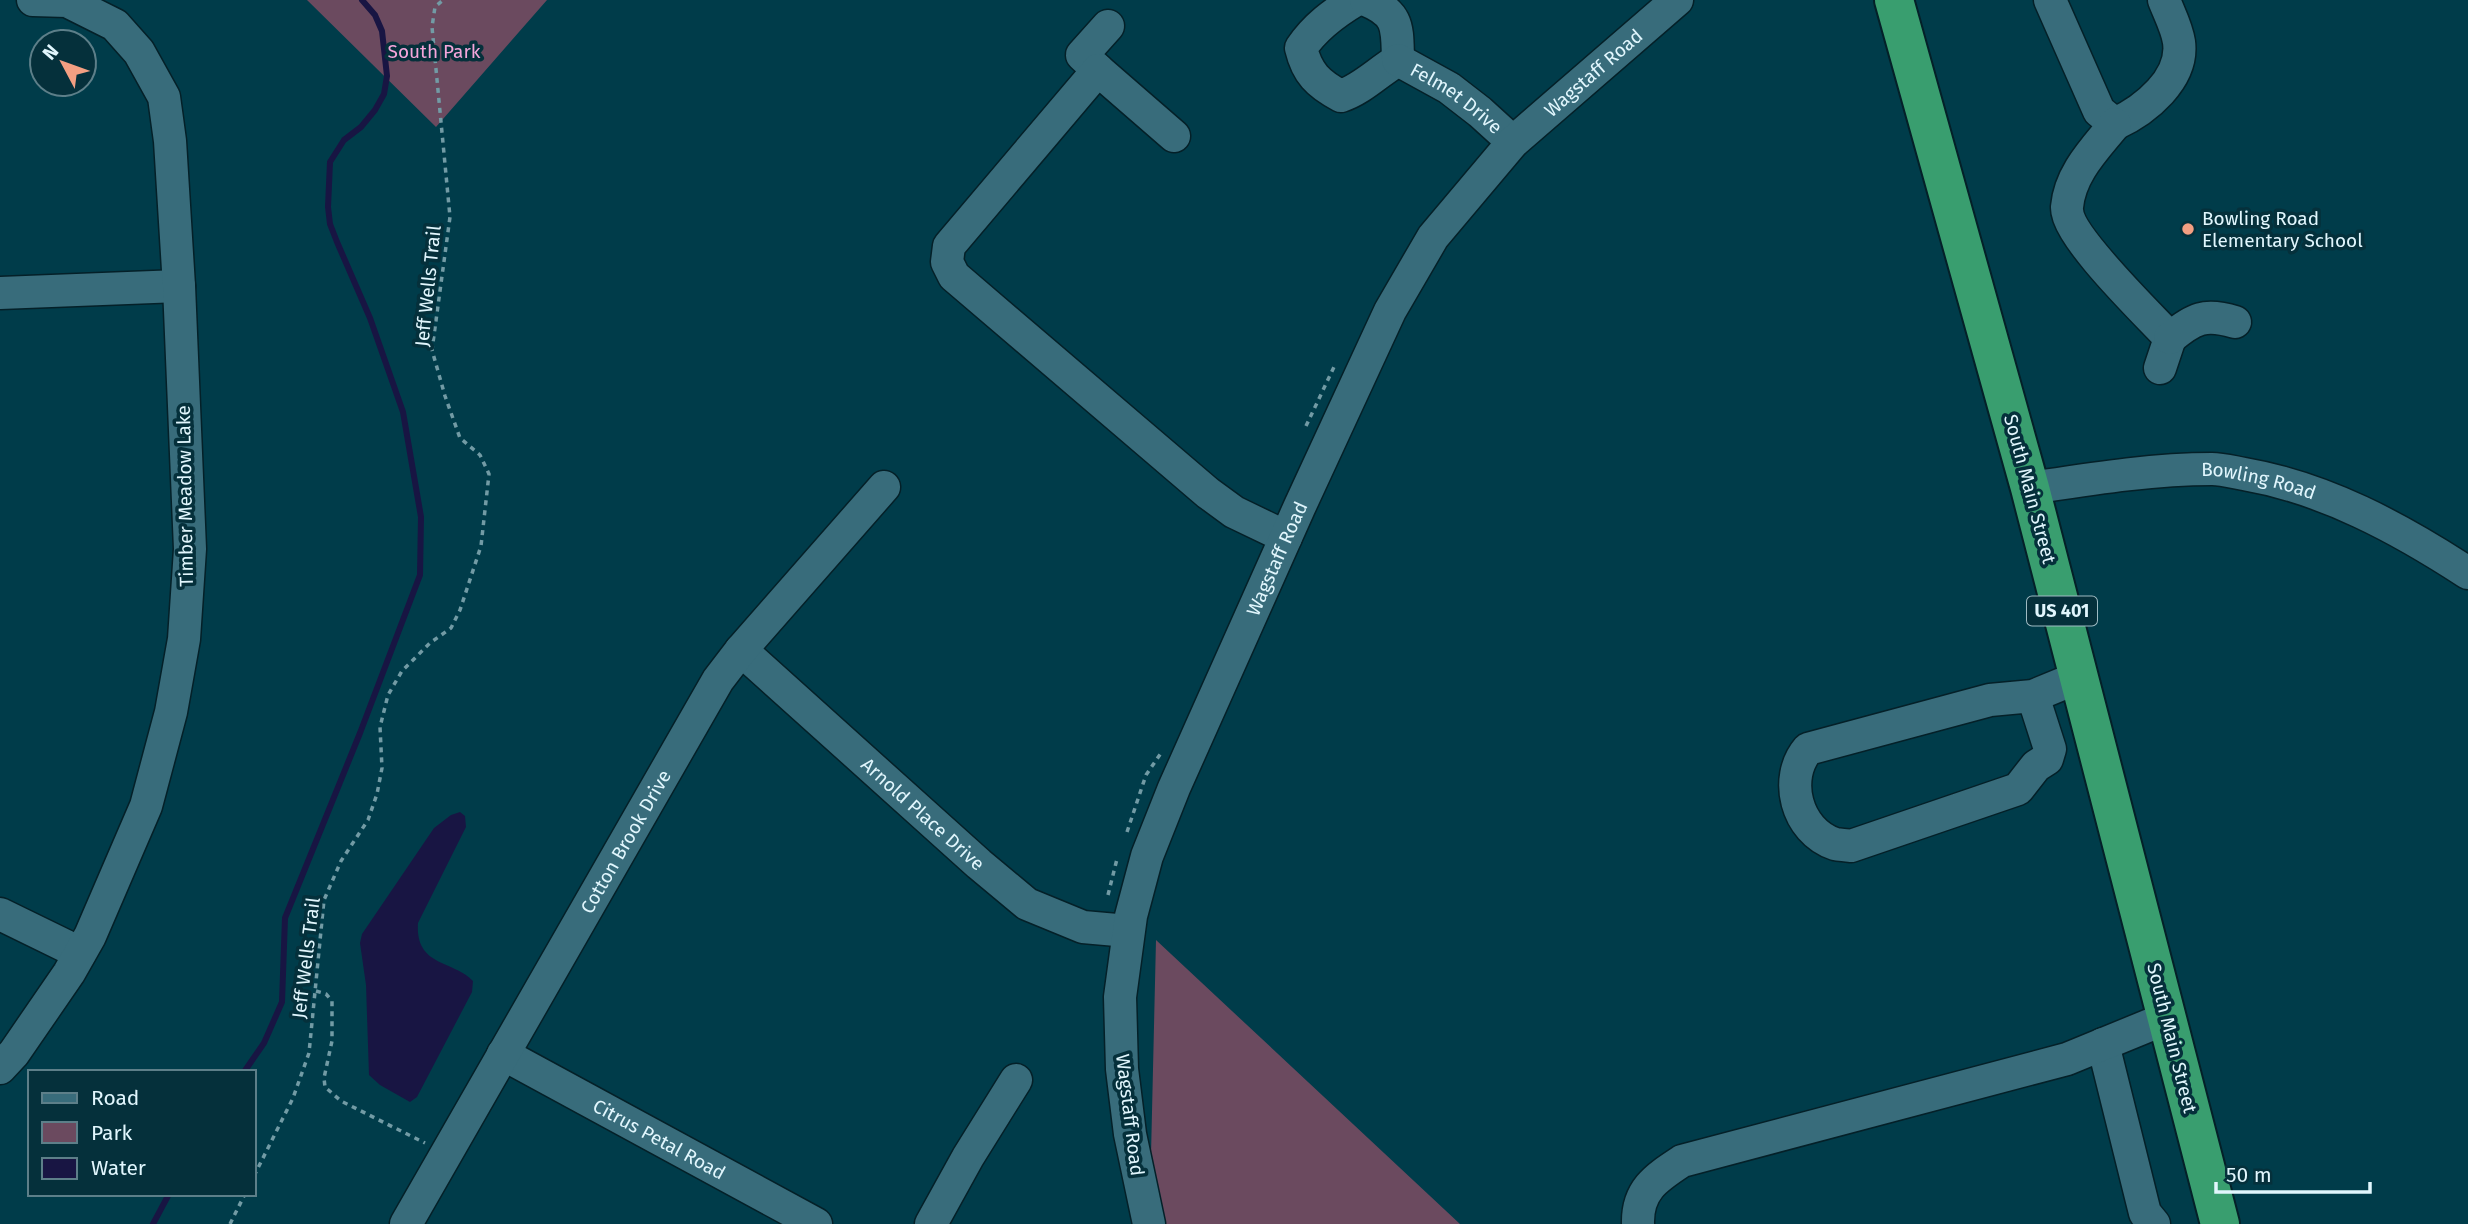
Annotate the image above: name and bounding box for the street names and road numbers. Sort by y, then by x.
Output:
street label: Wagstaff Road [1539,24,1647,121]
street label: Felmet Drive [1407,58,1507,138]
street label: Jeff Wells Trail [410,224,446,348]
street label: Timber Meadow Lake [172,405,198,587]
street label: South Main Street [1999,412,2061,566]
street label: Bowling Road [2201,457,2319,504]
street label: Wagstaff Road [1241,498,1312,619]
road number: US 401 [2027,596,2097,626]
street label: Arnold Place Drive [857,753,990,875]
street label: Cotton Brook Drive [575,765,676,917]
street label: Jeff Wells Trail [287,896,325,1020]
street label: South Main Street [2142,961,2202,1115]
street label: Wagstaff Road [1111,1053,1149,1177]
street label: Citrus Petal Road [589,1094,730,1184]

